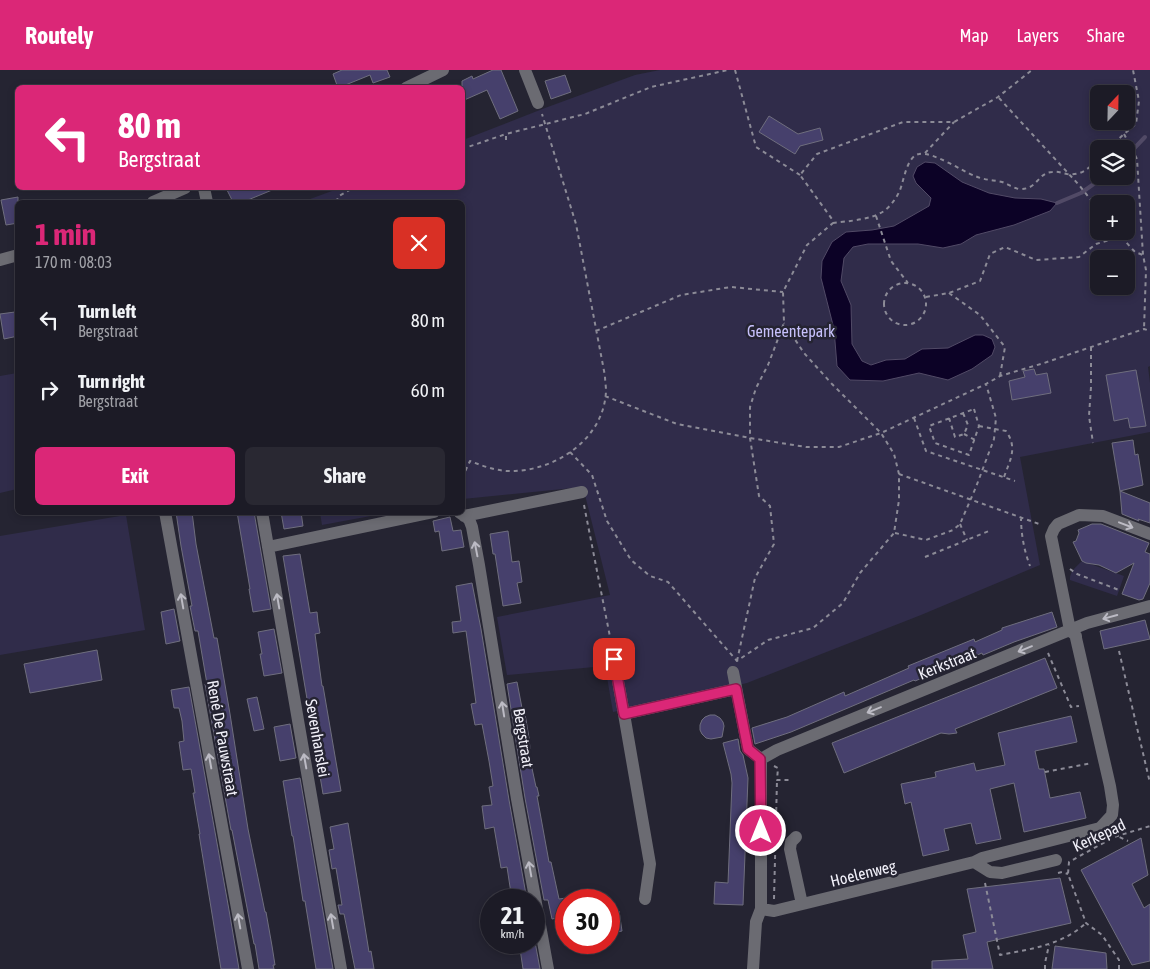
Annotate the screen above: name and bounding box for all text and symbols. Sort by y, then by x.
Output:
text: Routely [25,22,93,49]
text: Map [959,25,988,46]
text: Layers [1016,25,1059,46]
text: Share [1087,25,1125,46]
north arrow [1090,85,1135,130]
map controls [1090,85,1135,295]
icon: left [35,105,100,170]
text: 80 m [118,105,181,145]
button: layers [1090,140,1135,185]
text: Bergstraat [118,146,201,172]
button: + [1090,195,1135,240]
text: 1 min [35,217,96,251]
button: close [393,217,445,269]
button: − [1090,250,1135,295]
text: 170 m · 08:03 [35,253,112,271]
text: Turn left [78,300,136,322]
icon: left [35,306,63,334]
text: 80 m [411,309,445,331]
text: Bergstraat [78,322,138,340]
park label: Gemeentepark [747,322,835,341]
text: Turn right [78,370,145,392]
icon: right [35,376,63,404]
text: 60 m [411,379,445,401]
text: Bergstraat [78,392,138,410]
button: Exit [35,447,235,505]
button: Share [245,447,445,505]
one-way arrow [1118,521,1134,530]
one-way arrow [471,541,480,557]
one-way arrow [272,593,282,609]
one-way arrow [176,594,186,610]
one-way arrow [1102,613,1118,622]
pin [593,638,635,680]
street label: Kerkstraat [915,643,979,683]
one-way arrow [1018,644,1033,654]
icon: arrive [600,645,628,673]
street label: René De Pauwstraat [204,679,242,798]
street label: Sevenhanslei [302,698,334,778]
one-way arrow [497,702,507,718]
street label: Bergstraat [509,707,538,770]
one-way arrow [867,707,882,716]
one-way arrow [205,753,215,769]
one-way arrow [300,753,310,769]
position arrow [734,804,786,856]
street label: Kerkepad [1070,815,1129,856]
street label: Hoelenweg [828,856,898,891]
one-way arrow [525,862,535,878]
speed limit sign: 30 [555,889,620,954]
text: 21 [501,901,524,929]
one-way arrow [234,913,244,929]
one-way arrow [327,913,337,929]
text: km/h [501,927,524,941]

